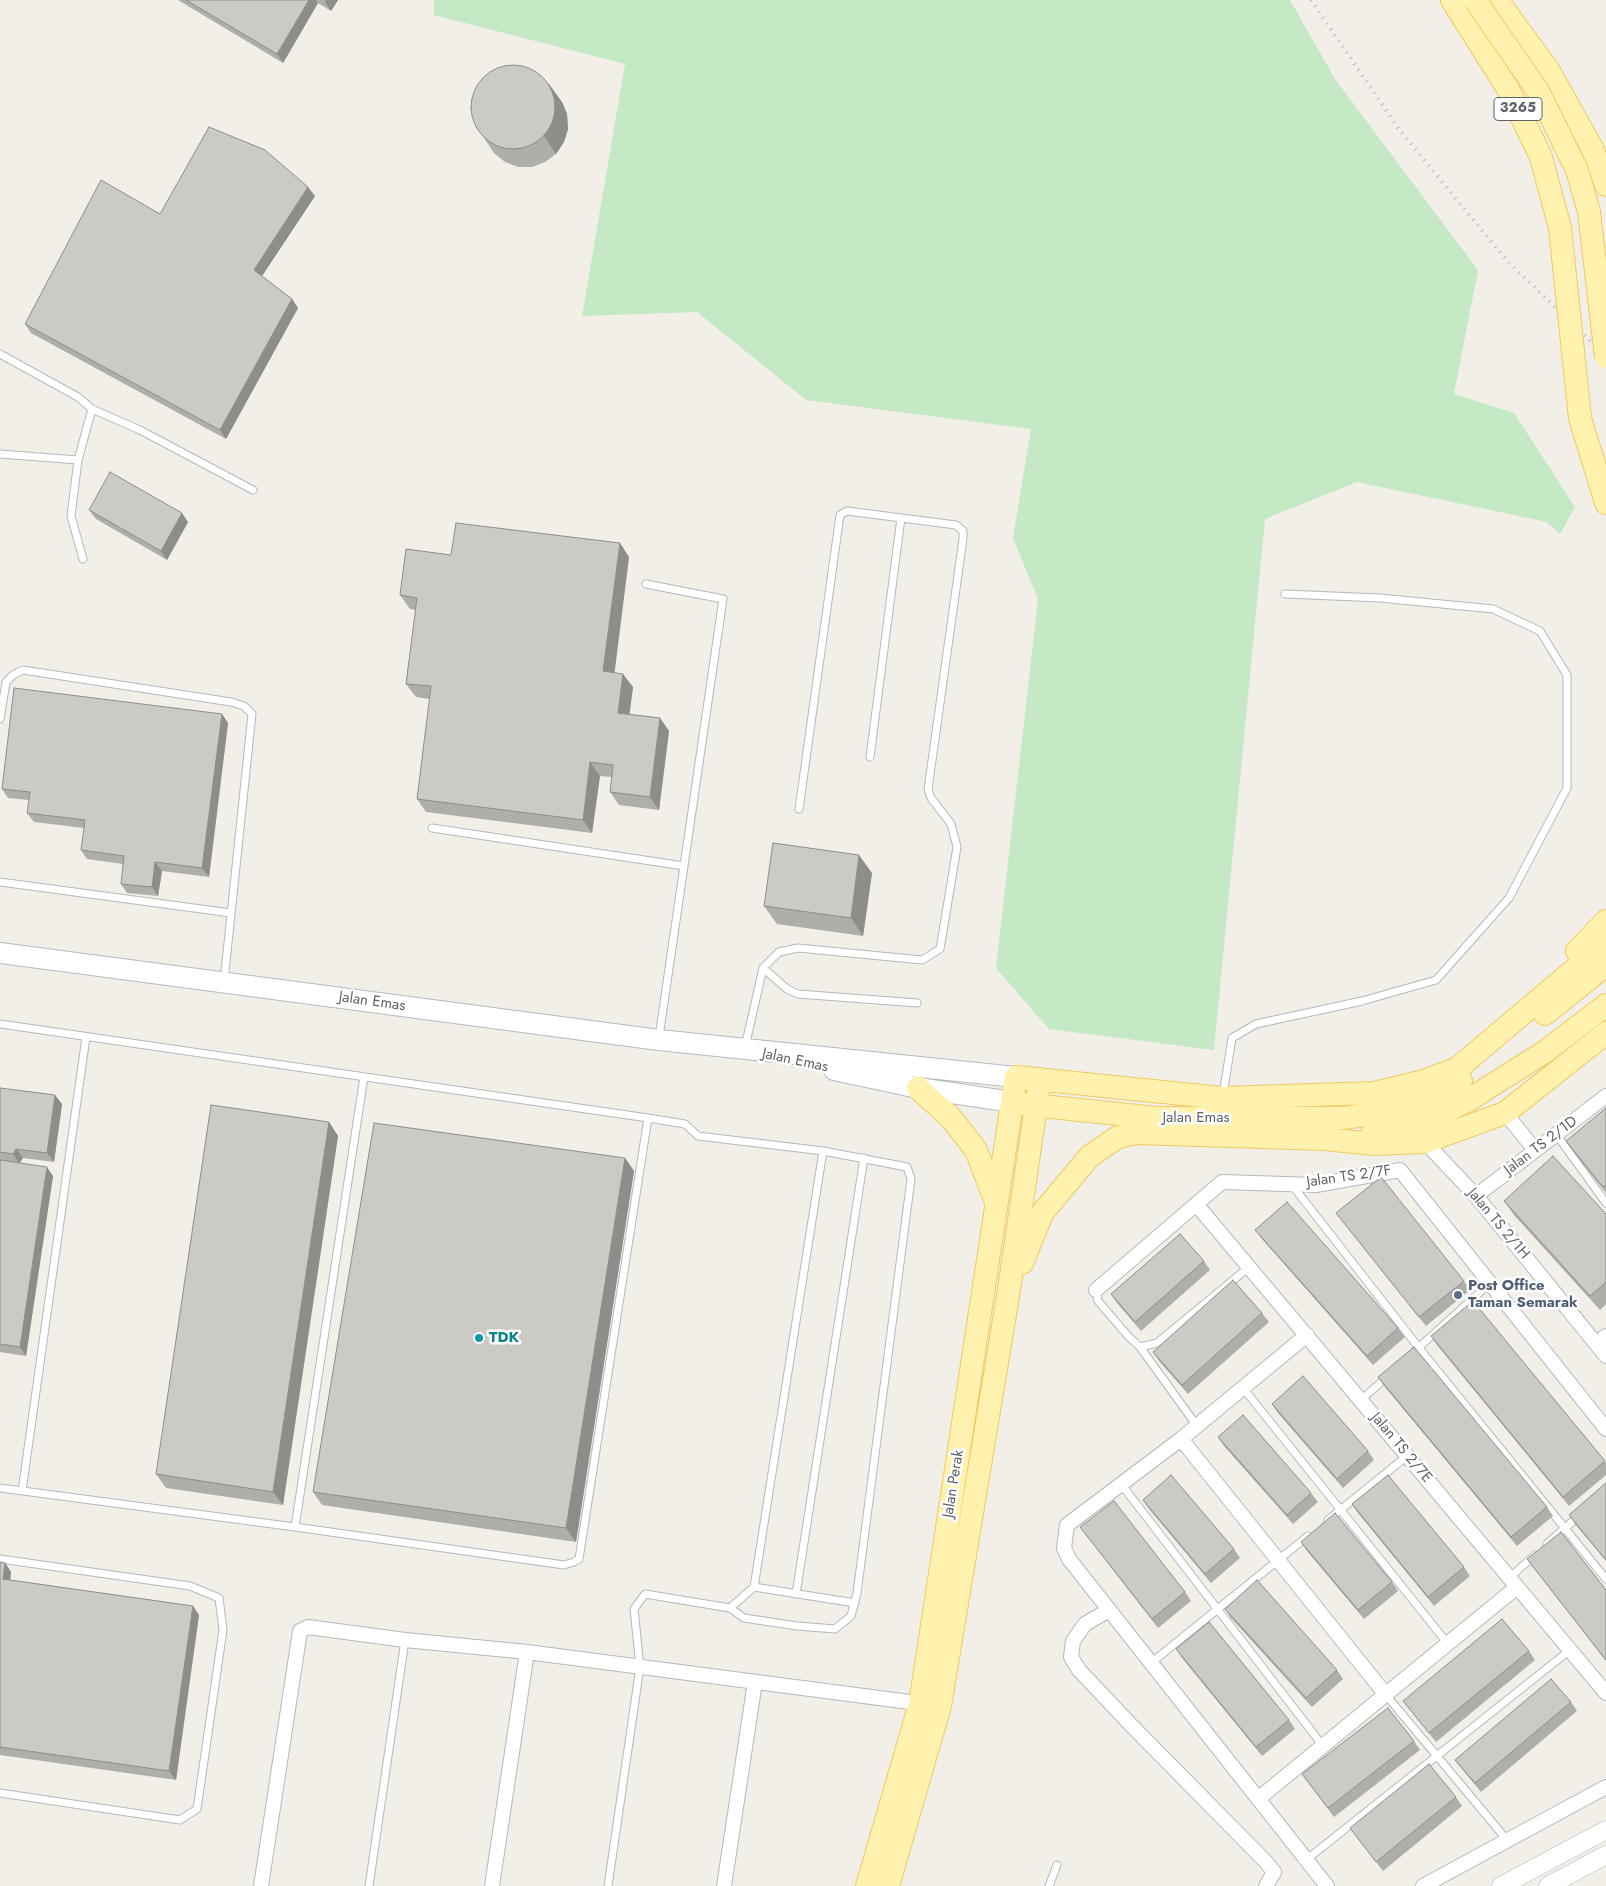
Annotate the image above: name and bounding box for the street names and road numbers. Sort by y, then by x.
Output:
road number: 3265 [1494,98,1542,120]
street label: Jalan Emas [338,988,406,1016]
street label: Jalan Emas [760,1045,830,1077]
street label: Jalan Emas [1162,1109,1230,1127]
street label: Jalan TS 2/1D [1501,1113,1581,1179]
street label: Jalan TS 2/7F [1306,1162,1392,1192]
street label: Jalan TS 2/1H [1463,1185,1533,1263]
street label: Jalan TS 2/7E [1366,1409,1436,1487]
street label: Jalan Perak [940,1449,968,1519]

